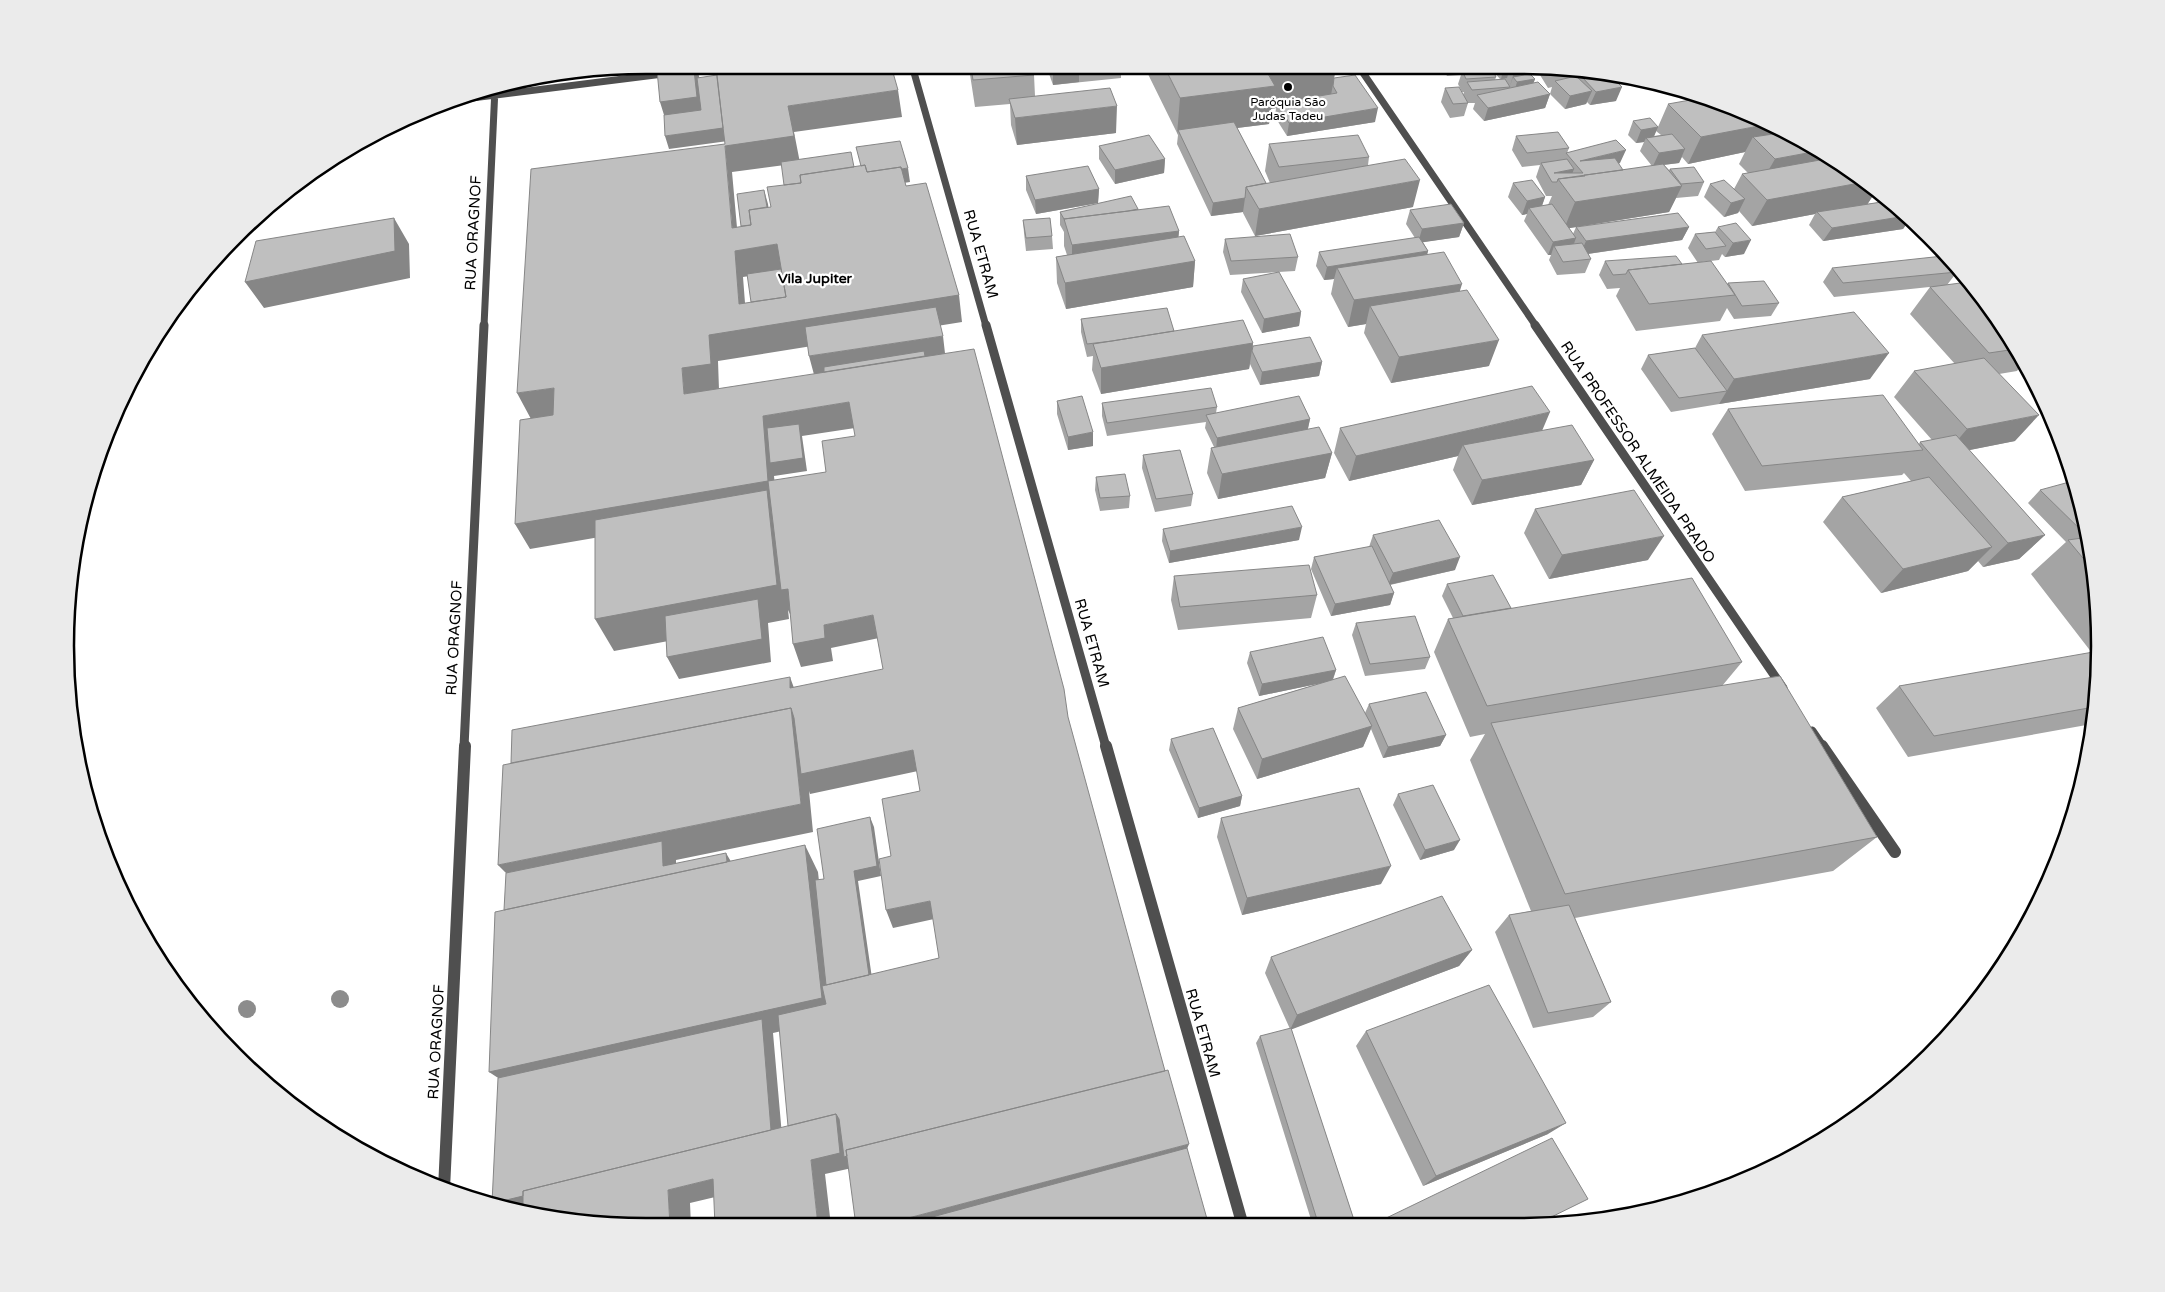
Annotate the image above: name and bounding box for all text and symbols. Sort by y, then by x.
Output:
marker: Paróquia São Judas Tadeu [1282,81,1294,93]
place label: Paróquia São Judas Tadeu [1250,95,1326,123]
street label: RUA ORAGNOF [461,175,485,291]
street label: RUA ETRAM [960,207,1002,301]
district label: Vila Jupiter [778,270,853,287]
street label: RUA PROFESSOR ALMEIDA PRADO [1557,338,1719,566]
street label: RUA ORAGNOF [442,580,466,696]
street label: RUA ETRAM [1071,596,1113,690]
street label: RUA ORAGNOF [424,984,448,1100]
street label: RUA ETRAM [1182,986,1224,1080]

